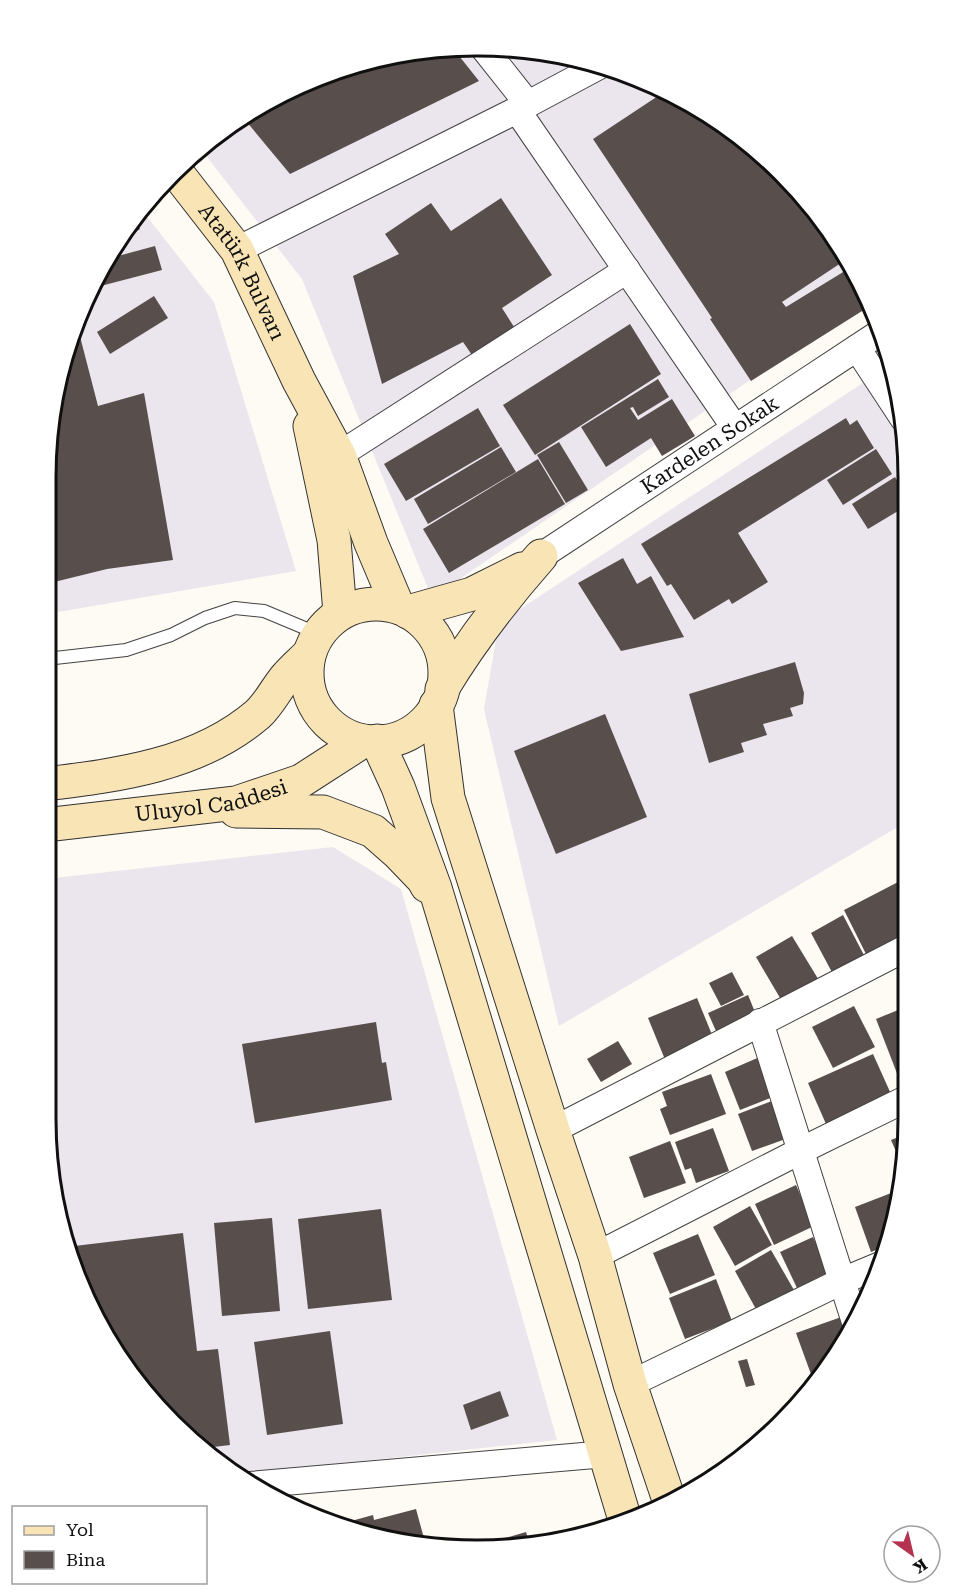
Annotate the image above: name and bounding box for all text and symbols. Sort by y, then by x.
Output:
street label: Atatürk Bulvarı [194,199,290,344]
street label: Kardelen Sokak [636,391,783,499]
street label: Uluyol Caddesi [134,775,290,827]
legend [12,1506,207,1584]
text: Yol [66,1519,94,1540]
north arrow [882,1524,942,1584]
text: Bina [66,1549,105,1570]
text: K [909,1555,931,1578]

